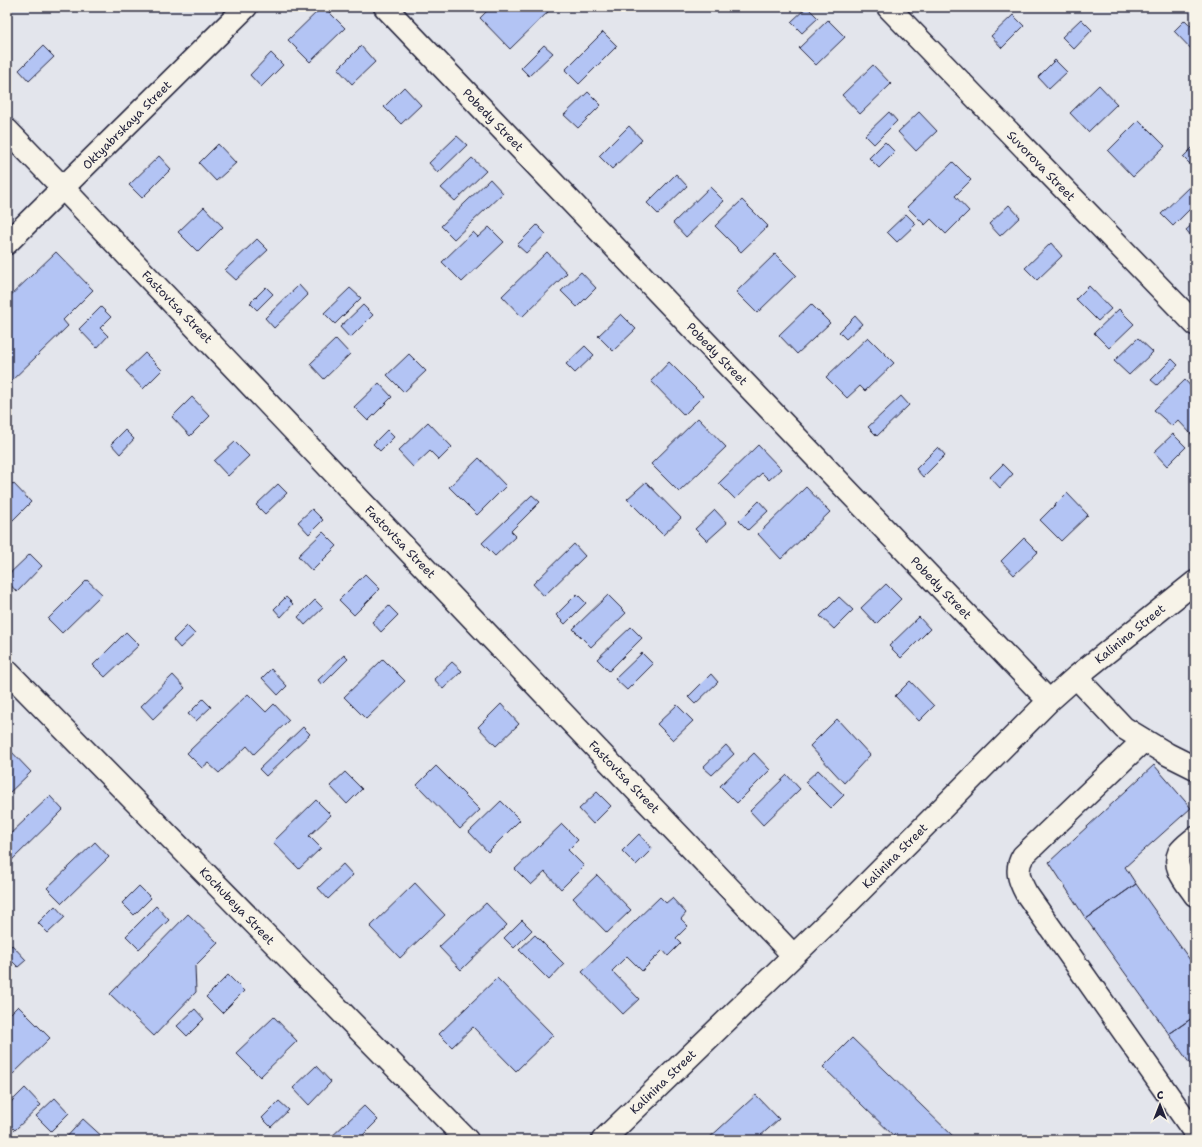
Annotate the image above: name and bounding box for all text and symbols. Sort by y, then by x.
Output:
street label: Oktyabrskaya Street [79,77,175,173]
street label: Pobedy Street [459,85,527,155]
street label: Suvorova Street [1003,127,1079,205]
street label: Fastovtsa Street [138,267,216,347]
street label: Pobedy Street [683,319,751,389]
street label: Fastovtsa Street [361,502,439,582]
street label: Pobedy Street [907,553,975,623]
street label: Kalinina Street [1091,601,1169,667]
street label: Fastovtsa Street [585,737,663,817]
street label: Kalinina Street [859,820,931,892]
street label: Kochubeya Street [196,864,278,948]
street label: Kalinina Street [626,1046,700,1118]
north arrow [1140,1085,1180,1125]
text: С [1157,1088,1164,1103]

